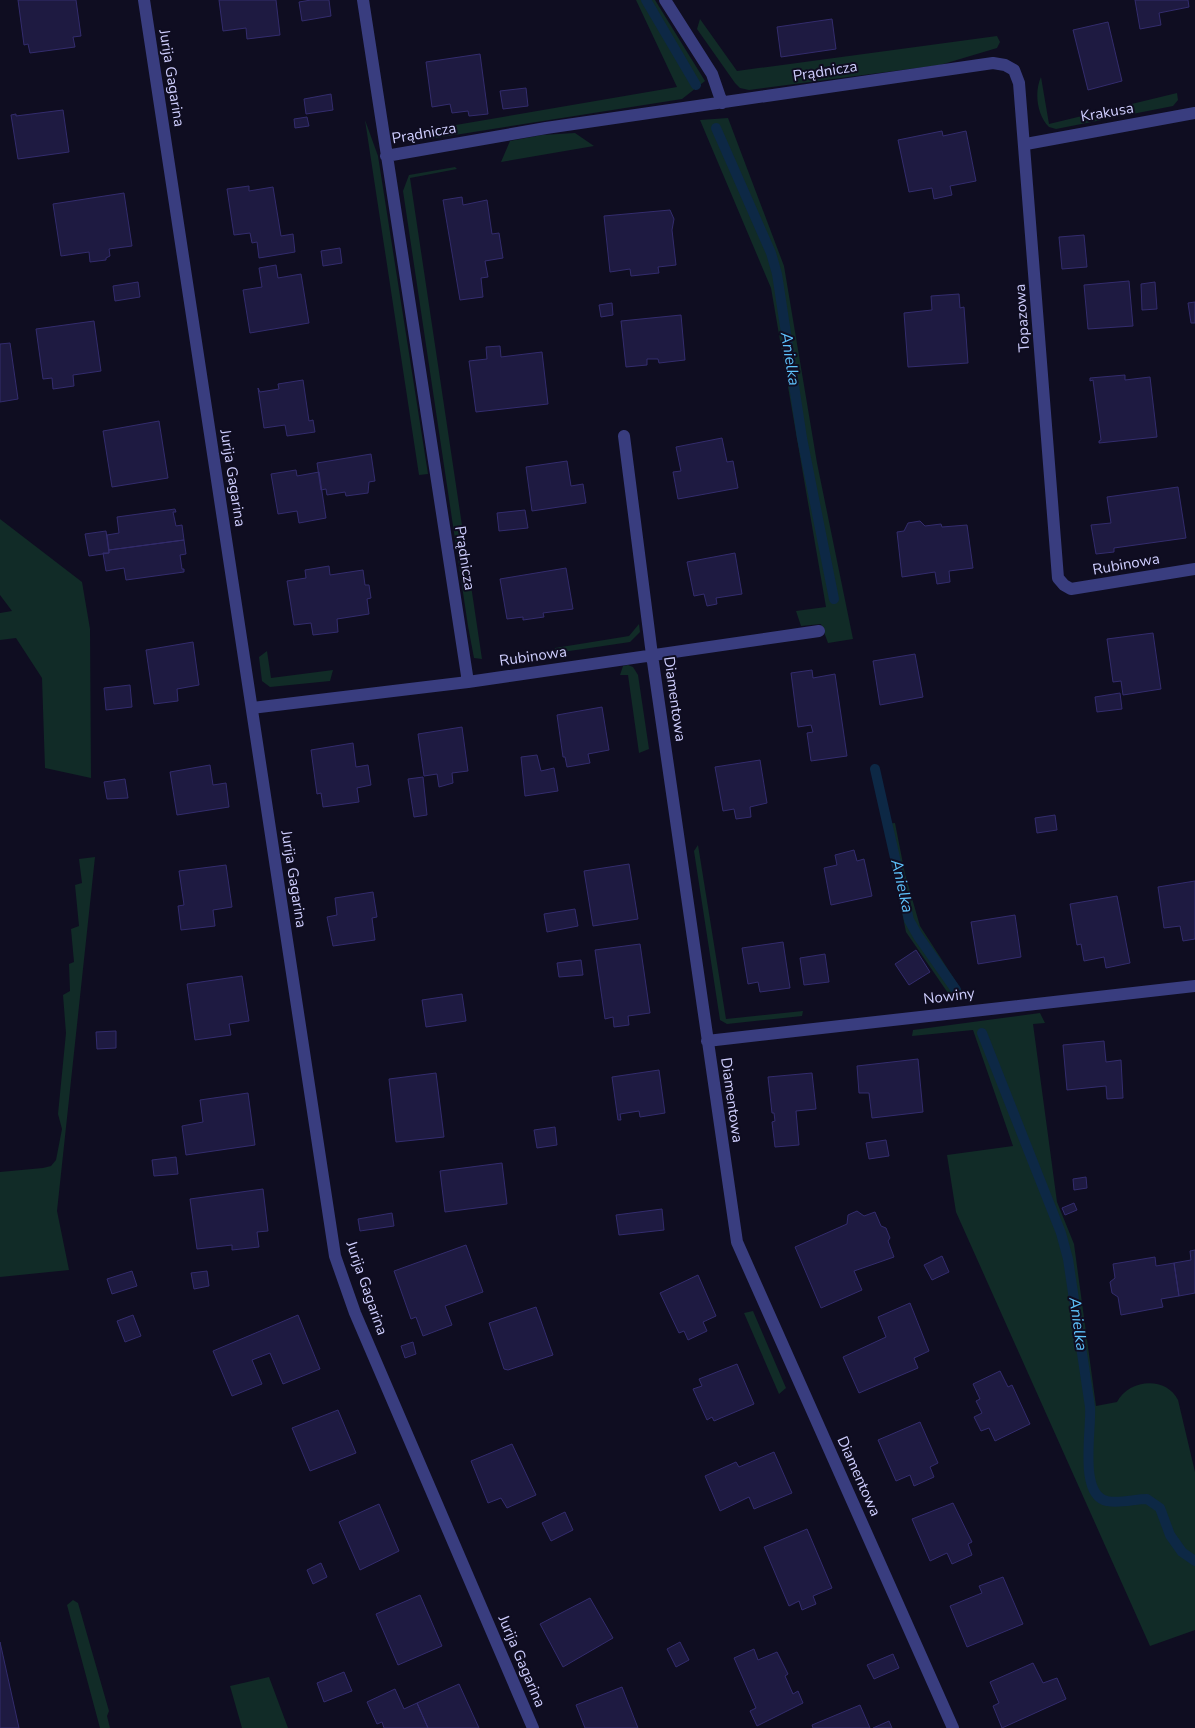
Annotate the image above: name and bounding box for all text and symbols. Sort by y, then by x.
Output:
street label: Jurija Gagarina [154,27,190,128]
street label: Prądnicza [791,56,859,86]
street label: Krakusa [1079,97,1135,127]
street label: Prądnicza [390,117,458,149]
street label: Topazowa [1010,283,1034,353]
water label: Anielka [775,330,805,387]
street label: Jurija Gagarina [215,427,251,528]
street label: Prądnicza [450,524,480,592]
street label: Rubinowa [1091,548,1161,580]
street label: Rubinowa [498,641,568,671]
street label: Diamentowa [659,655,691,743]
street label: Jurija Gagarina [276,828,312,929]
water label: Anielka [885,856,919,915]
street label: Nowiny [922,983,976,1009]
street label: Diamentowa [716,1056,748,1144]
street label: Jurija Gagarina [341,1237,392,1338]
water label: Anielka [1063,1295,1093,1352]
street label: Diamentowa [832,1433,886,1519]
street label: Jurija Gagarina [493,1611,550,1710]

